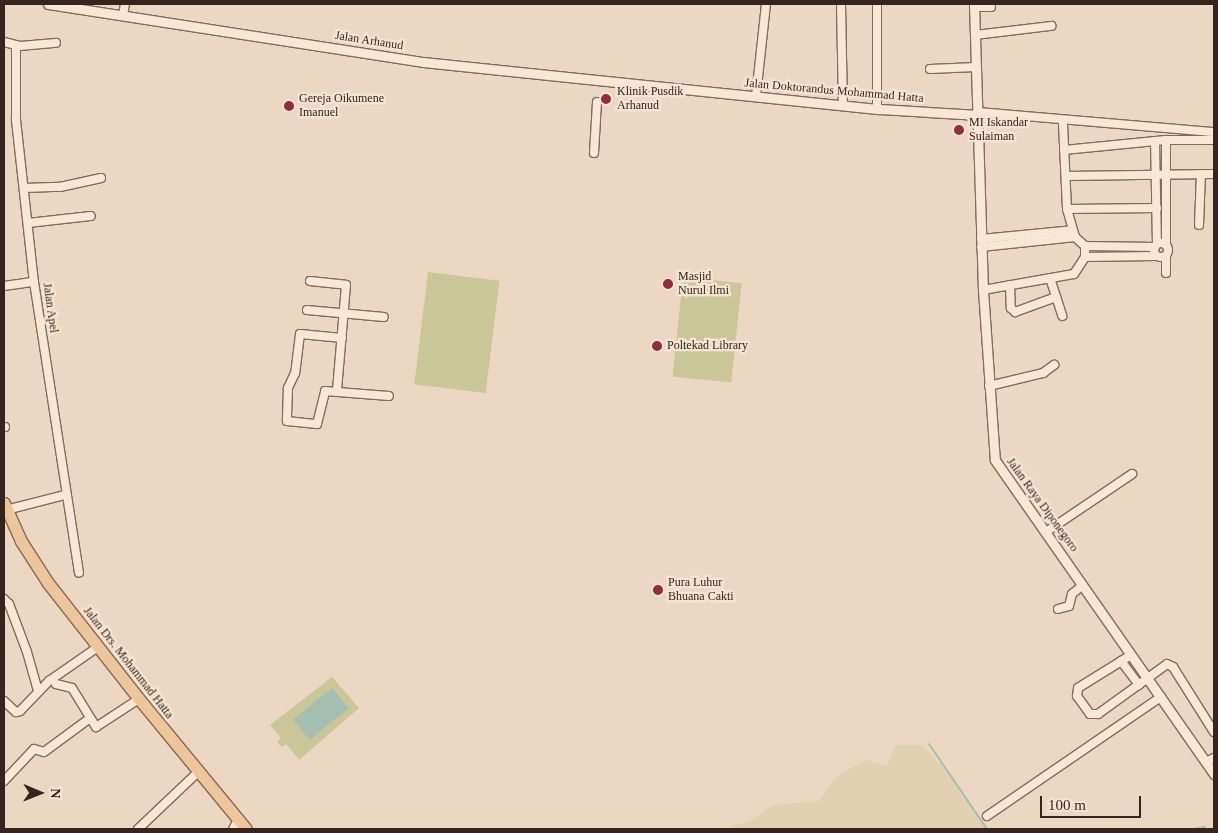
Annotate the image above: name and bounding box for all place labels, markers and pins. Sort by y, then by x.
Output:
place label: Klinik Pusdik Arhanud [617,85,683,113]
place label: Gereja Oikumene Imanuel [299,92,384,120]
marker: Klinik Pusdik Arhanud [599,92,613,106]
marker: Gereja Oikumene Imanuel [283,100,295,112]
place label: MI Iskandar Sulaiman [969,116,1028,144]
marker: MI Iskandar Sulaiman [953,124,965,136]
place label: Masjid Nurul Ilmi [678,270,729,298]
marker: Masjid Nurul Ilmi [662,278,674,290]
place label: Poltekad Library [667,339,748,353]
marker: Poltekad Library [651,340,663,352]
place label: Pura Luhur Bhuana Cakti [668,576,734,604]
marker: Pura Luhur Bhuana Cakti [652,584,664,596]

